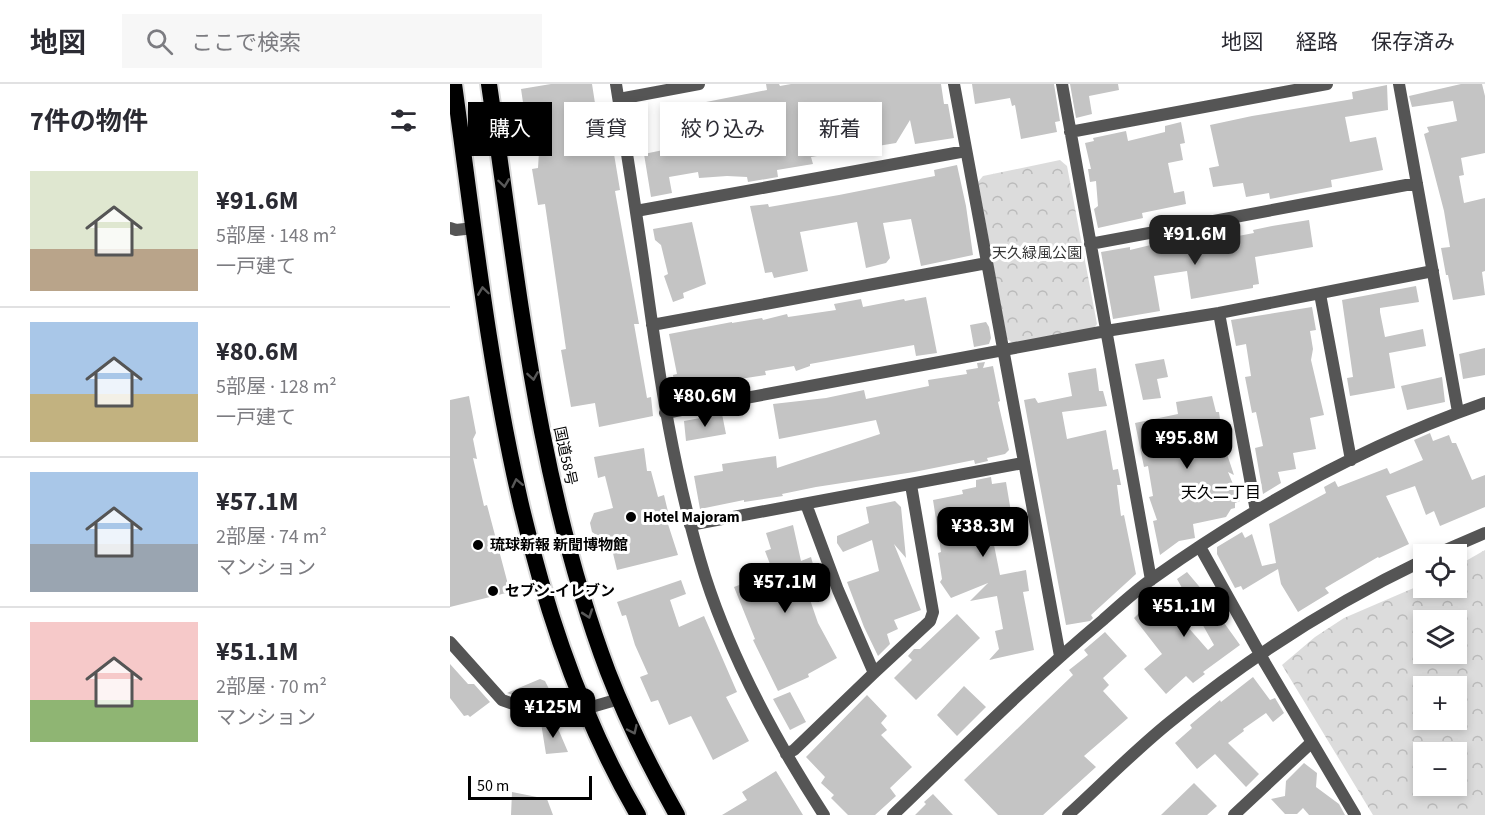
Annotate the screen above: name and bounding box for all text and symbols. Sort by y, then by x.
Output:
search box [122,14,542,68]
text: 地図 [30,23,86,63]
icon: search [143,25,176,58]
text: ここで検索 [191,27,301,59]
text: 地図 [1221,27,1263,57]
text: 経路 [1296,27,1338,57]
text: 保存済み [1371,27,1455,57]
chip: 購入 [468,102,552,156]
chip: 賃貸 [564,102,648,156]
chip: 絞り込み [660,102,786,156]
chip: 新着 [798,102,882,156]
text: 7件の物件 [30,103,148,140]
icon: filters [387,104,420,137]
one-way arrow [497,179,509,188]
text: ¥91.6M [216,182,299,219]
icon: home [78,195,150,267]
pin: ¥91.6M [1146,215,1244,266]
text: ¥91.6M [1163,220,1227,248]
text: 5部屋 · 148 m² [216,222,337,250]
park label: 天久緑風公園 [992,243,1082,264]
text: 一戸建て [216,253,296,281]
one-way arrow [478,286,490,295]
text: ¥80.6M [216,333,299,370]
icon: home [78,346,150,418]
one-way arrow [526,372,538,381]
text: 5部屋 · 128 m² [216,373,337,401]
pin: ¥80.6M [656,377,754,428]
text: ¥80.6M [673,382,737,410]
text: 一戸建て [216,404,296,432]
pin: ¥95.8M [1138,419,1236,470]
text: ¥95.8M [1155,424,1219,452]
street label: 国道58号 [549,425,581,487]
one-way arrow [511,478,524,488]
district label: 天久二丁目 [1181,482,1261,504]
text: ¥57.1M [216,483,299,520]
icon: home [78,496,150,568]
place label: Hotel Majoram [643,507,740,528]
pin: ¥38.3M [934,507,1032,558]
marker: Hotel Majoram [624,510,638,524]
text: ¥38.3M [951,512,1015,540]
text: 2部屋 · 74 m² [216,523,327,551]
place label: 琉球新報 新聞博物館 [490,535,628,556]
marker: 琉球新報 新聞博物館 [471,538,485,552]
map controls [1413,544,1467,796]
button: locate [1413,544,1467,598]
text: マンション [216,554,316,582]
pin: ¥57.1M [736,563,834,614]
text: ¥57.1M [753,568,817,596]
place label: セブン-イレブン [505,581,615,602]
marker: セブン-イレブン [486,584,500,598]
pin: ¥51.1M [1135,587,1233,638]
text: ¥51.1M [1152,592,1216,620]
one-way arrow [581,608,594,619]
button: layers [1413,610,1467,664]
text: ¥51.1M [216,633,299,670]
icon: home [78,646,150,718]
text: 2部屋 · 70 m² [216,673,327,701]
button: + [1413,676,1467,730]
pin: ¥125M [511,688,595,739]
text: ¥125M [524,693,582,721]
text: マンション [216,704,316,732]
one-way arrow [626,723,638,734]
button: − [1413,742,1467,796]
scale bar [468,773,592,800]
text: 50 m [477,775,509,797]

